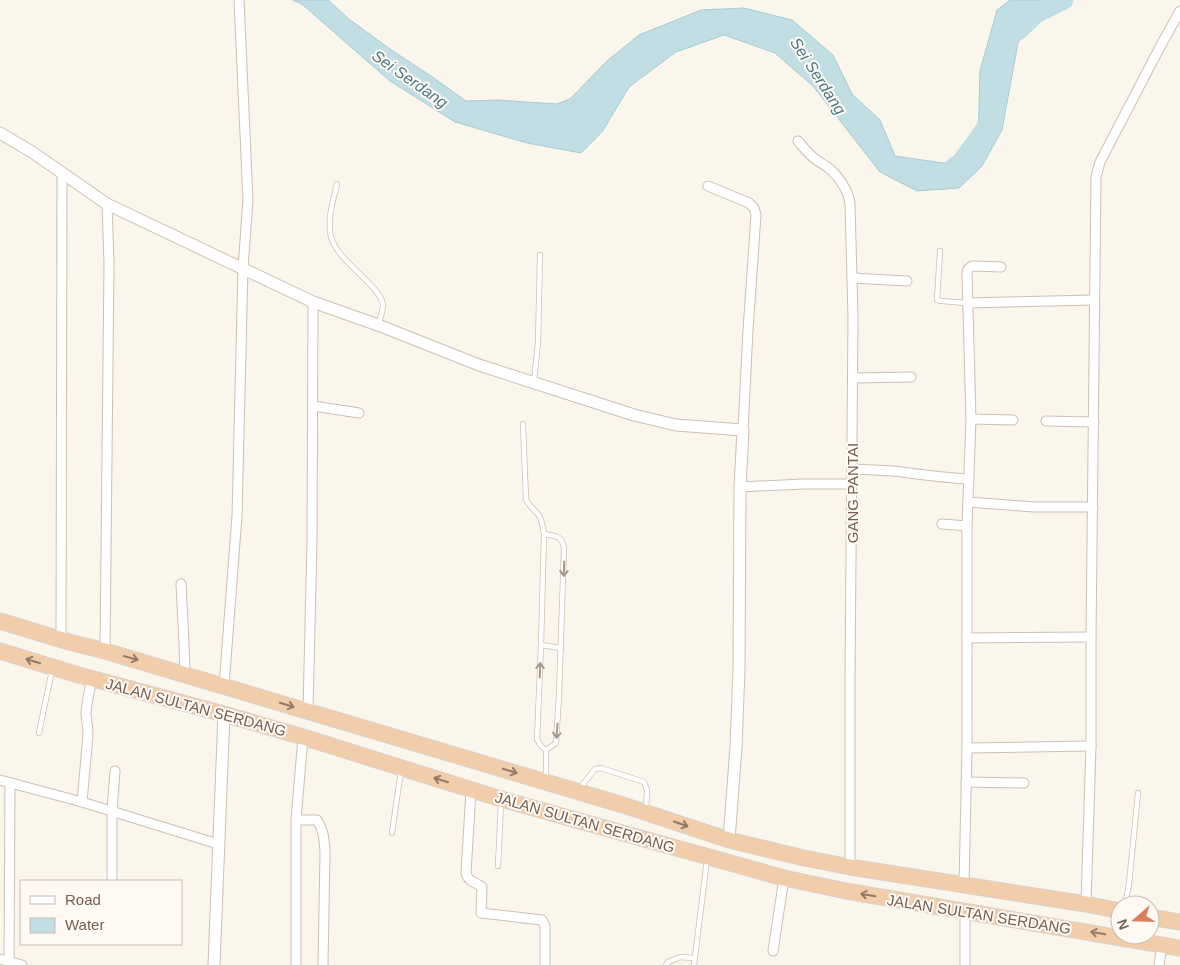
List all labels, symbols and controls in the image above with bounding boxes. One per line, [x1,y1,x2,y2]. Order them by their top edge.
water label: Sei Serdang [787,34,849,118]
water label: Sei Serdang [369,47,451,111]
street label: GANG PANTAI [844,443,861,543]
one-way arrow [559,560,568,576]
one-way arrow [122,654,138,664]
one-way arrow [26,655,42,665]
one-way arrow [535,662,545,678]
street label: JALAN SULTAN SERDANG [104,675,288,739]
one-way arrow [278,701,294,710]
one-way arrow [553,723,562,739]
one-way arrow [501,766,517,776]
one-way arrow [434,775,450,785]
street label: JALAN SULTAN SERDANG [493,788,677,856]
one-way arrow [673,820,689,829]
legend [20,880,182,945]
one-way arrow [861,890,877,900]
text: Road [65,891,101,908]
street label: JALAN SULTAN SERDANG [886,891,1072,937]
north arrow [1110,895,1160,945]
text: Water [65,916,104,933]
text: N [1114,917,1132,932]
one-way arrow [1090,928,1106,938]

